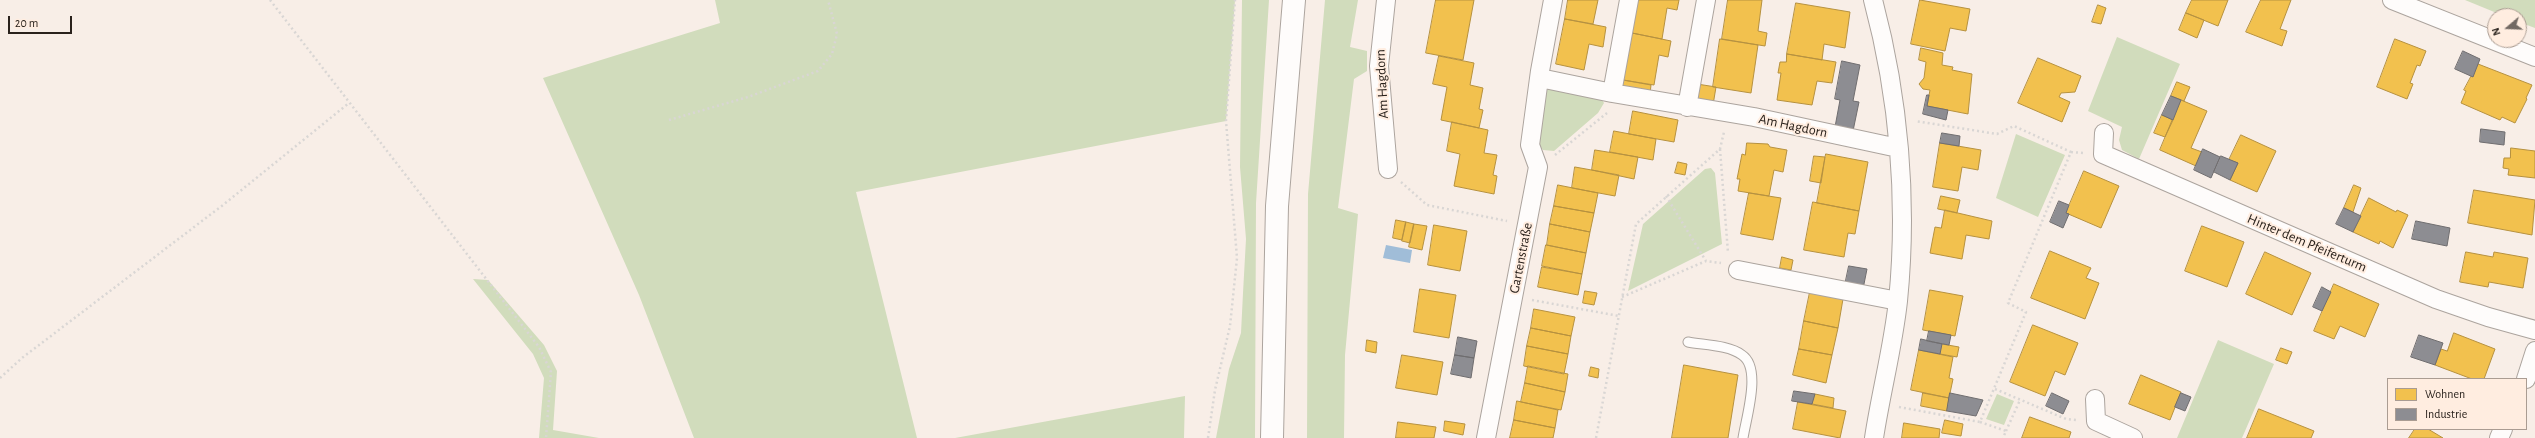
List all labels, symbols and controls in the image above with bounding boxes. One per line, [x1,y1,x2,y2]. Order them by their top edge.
scale bar [10,8,74,34]
north arrow [2487,8,2527,48]
text: 20 m [15,17,38,29]
text: N [2490,26,2503,37]
street label: Am Hagdorn [1372,49,1392,119]
street label: Am Hagdorn [1757,111,1829,141]
street label: Hinter dem Pfeiferturm [2245,210,2369,276]
street label: Gartenstraße [1506,221,1536,295]
legend [2387,378,2527,430]
text: Wohnen [2425,388,2465,400]
text: Industrie [2425,408,2467,420]

